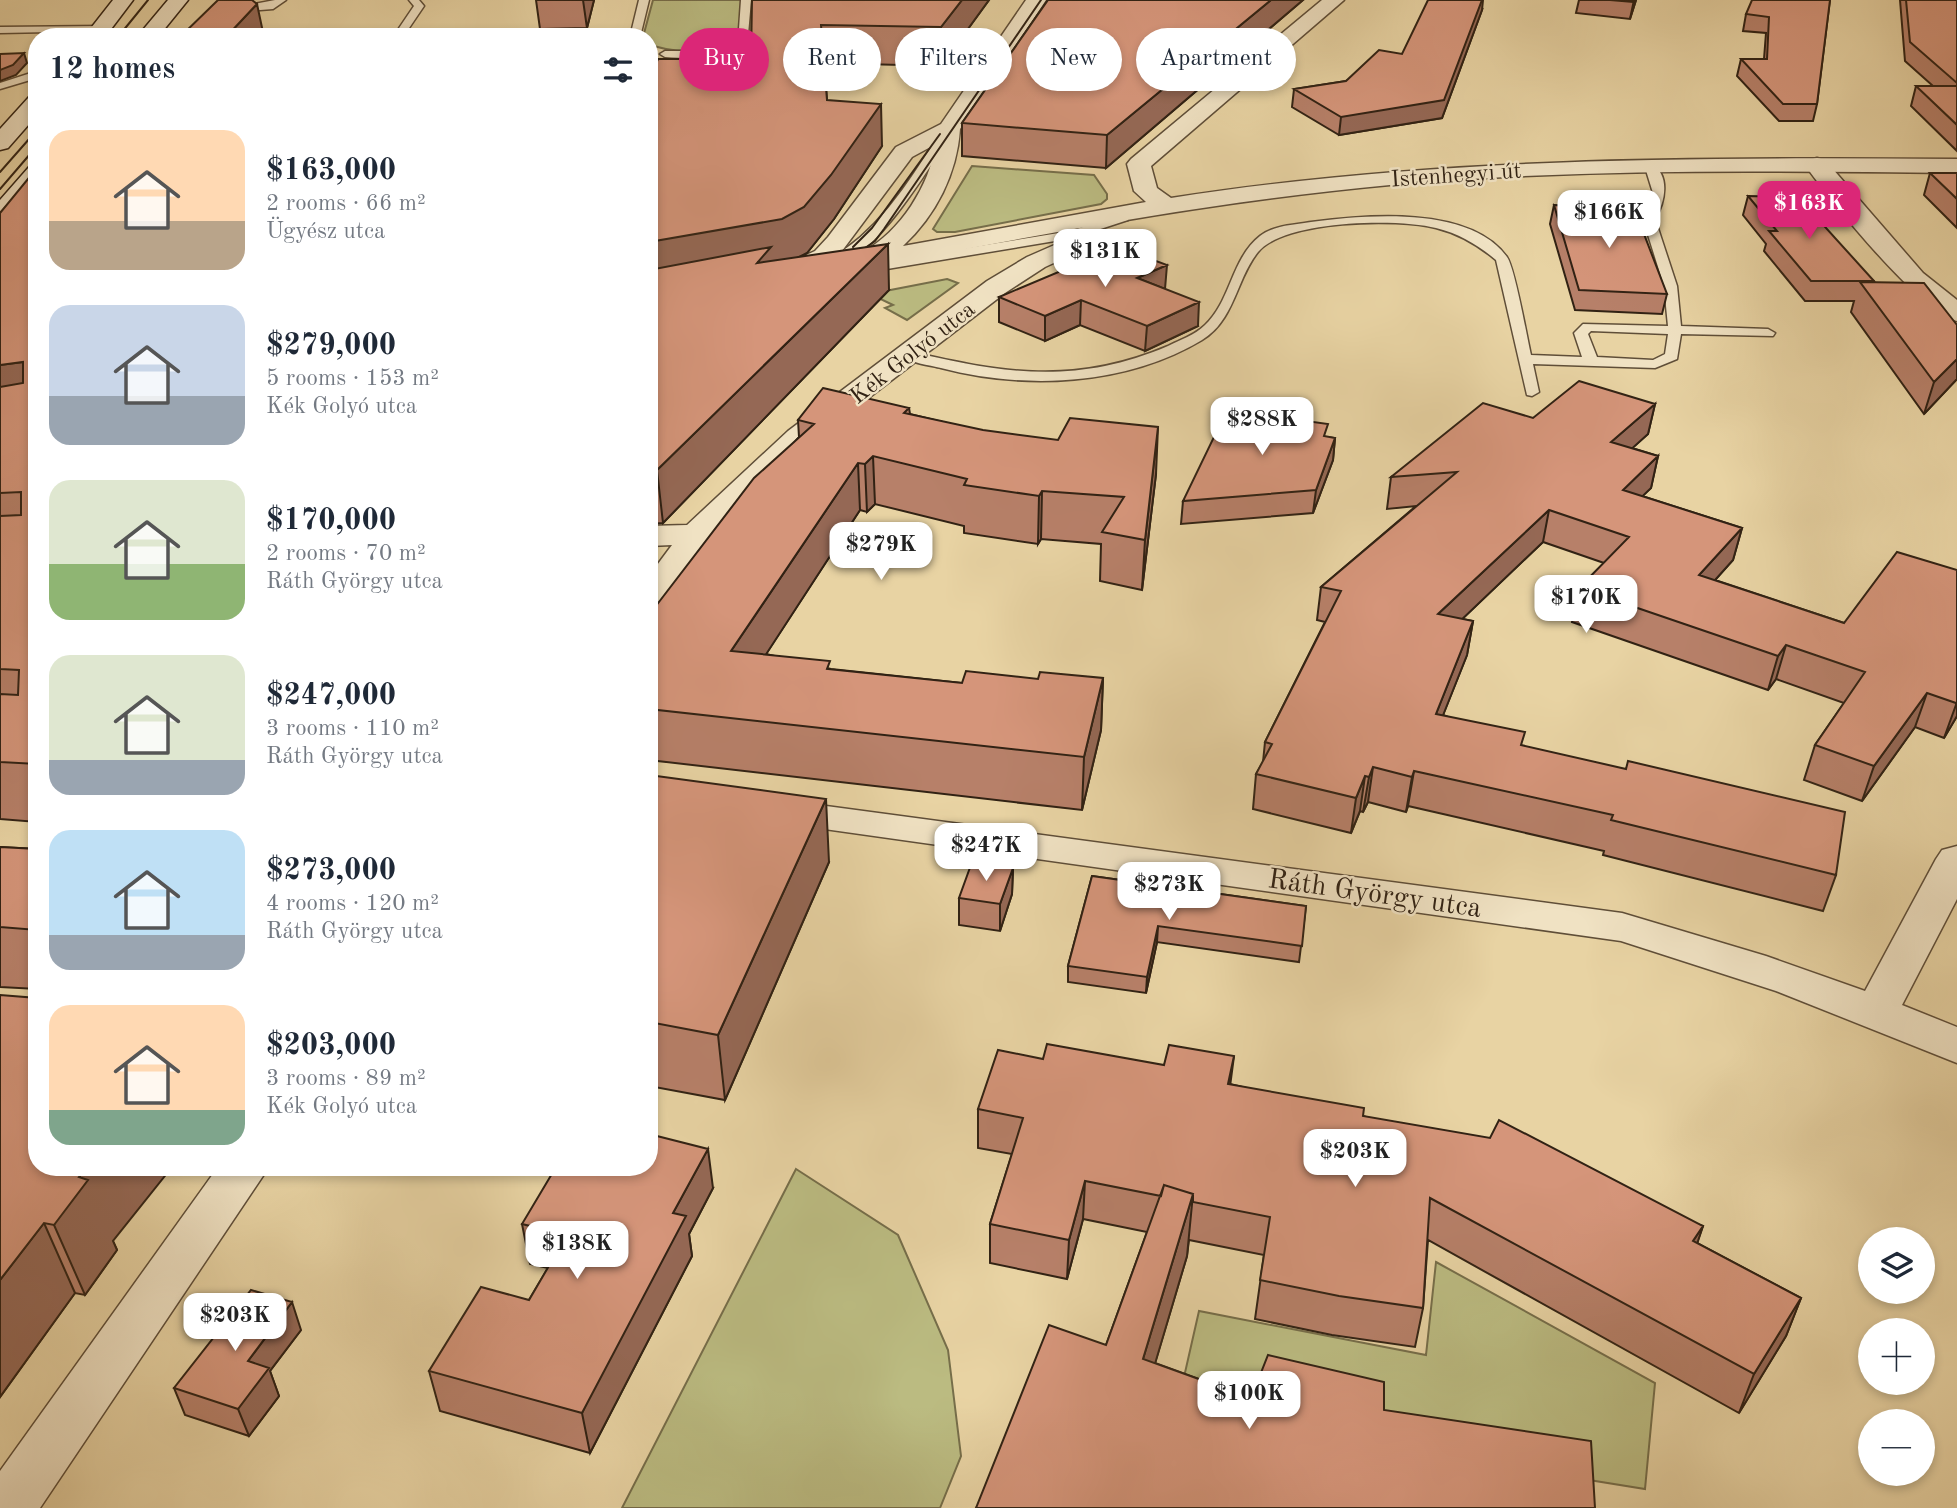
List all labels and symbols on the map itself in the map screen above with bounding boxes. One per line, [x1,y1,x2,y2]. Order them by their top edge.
street label: Istenhegyi út [1390,159,1522,192]
pin: $163K [1760,182,1858,241]
pin: $166K [1560,190,1658,250]
pin: $131K [1056,230,1154,289]
street label: Kék Golyó utca [846,298,980,409]
pin: $288K [1213,398,1311,457]
pin: $279K [832,522,930,582]
pin: $170K [1537,576,1635,635]
pin: $247K [937,824,1035,883]
pin: $273K [1120,862,1218,922]
street label: Ráth György utca [1266,866,1483,924]
pin: $203K [1306,1130,1404,1189]
pin: $138K [528,1222,626,1281]
pin: $203K [186,1294,284,1353]
pin: $100K [1200,1372,1298,1431]

